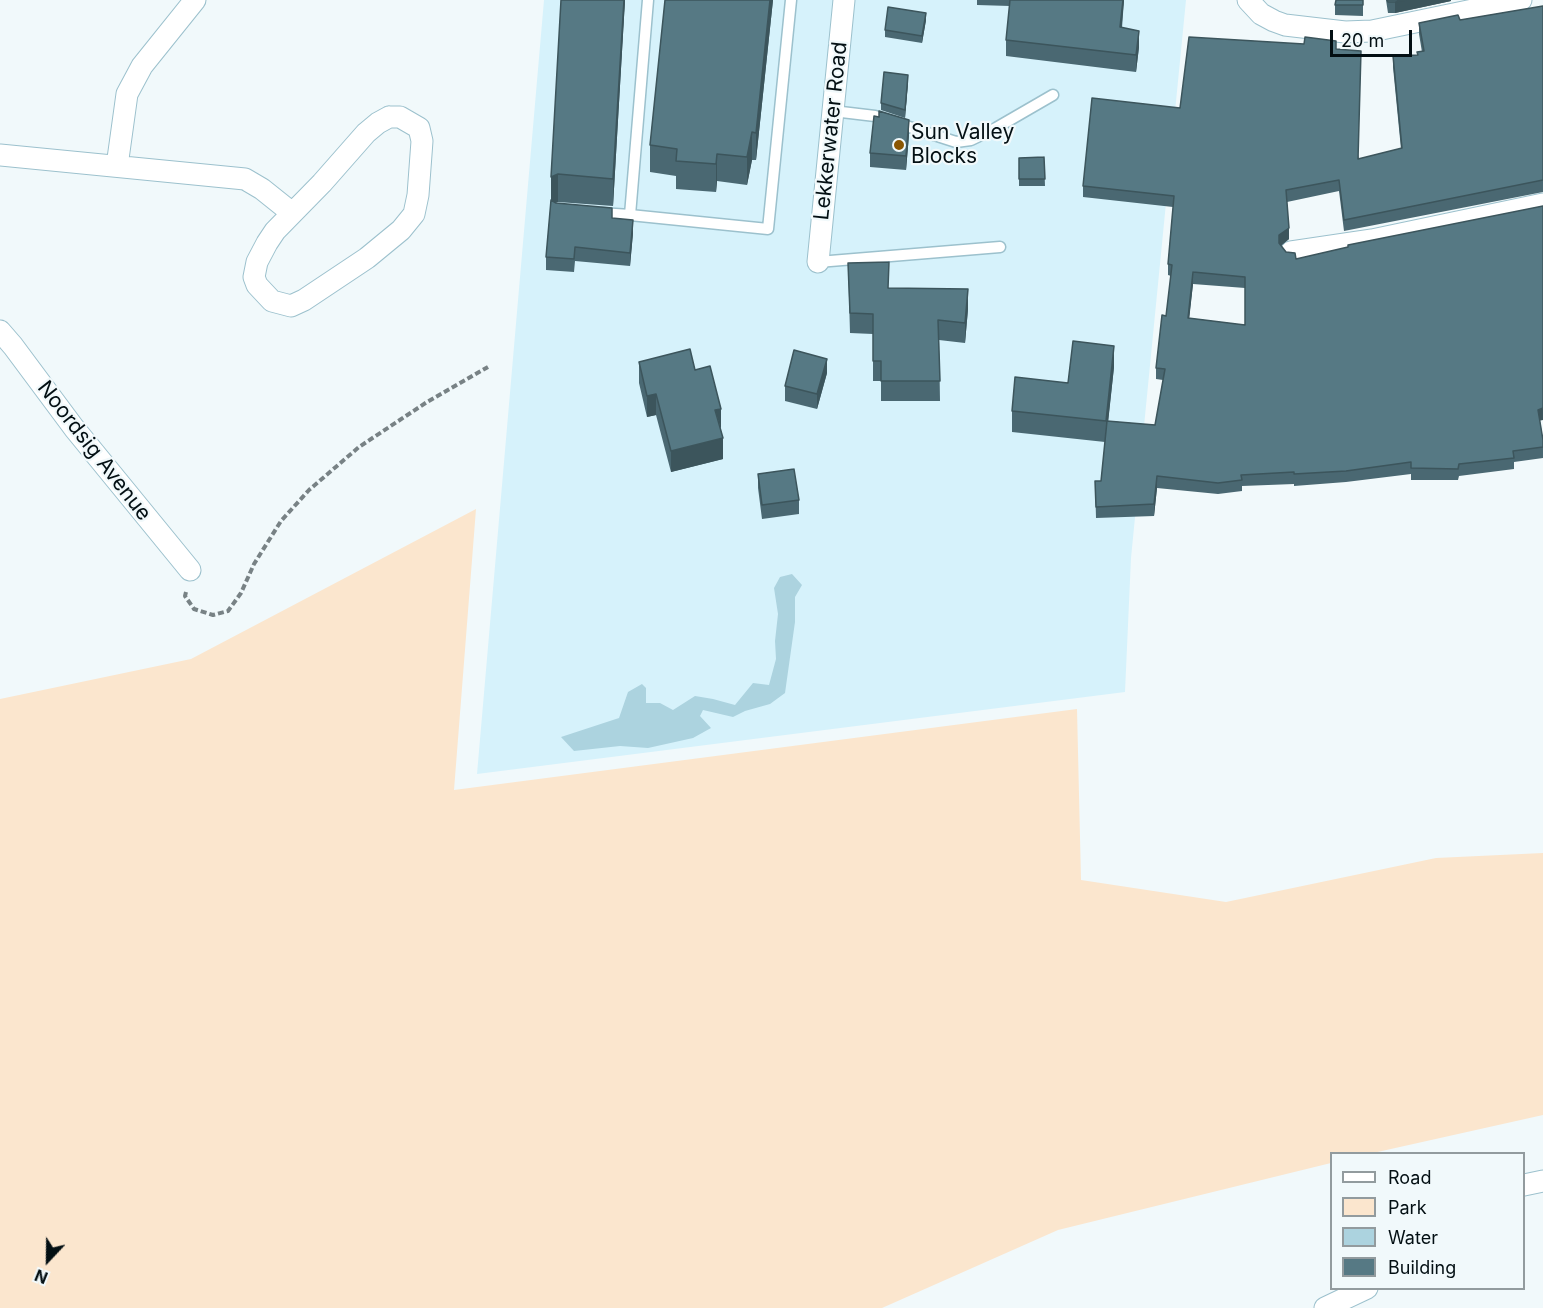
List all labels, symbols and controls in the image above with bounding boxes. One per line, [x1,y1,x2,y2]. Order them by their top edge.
scale bar [1333,18,1416,56]
text: 20 m [1341,30,1384,51]
street label: Lekkerwater Road [809,40,853,222]
place label: Sun Valley Blocks [911,120,1014,170]
marker: Sun Valley Blocks [892,138,906,152]
street label: Noordsig Avenue [32,376,156,526]
legend [1330,1152,1525,1290]
text: Road [1388,1167,1431,1188]
text: Park [1388,1197,1427,1218]
text: Water [1388,1227,1438,1248]
north arrow [18,1230,78,1290]
text: Building [1388,1257,1456,1278]
text: N [32,1265,51,1288]

